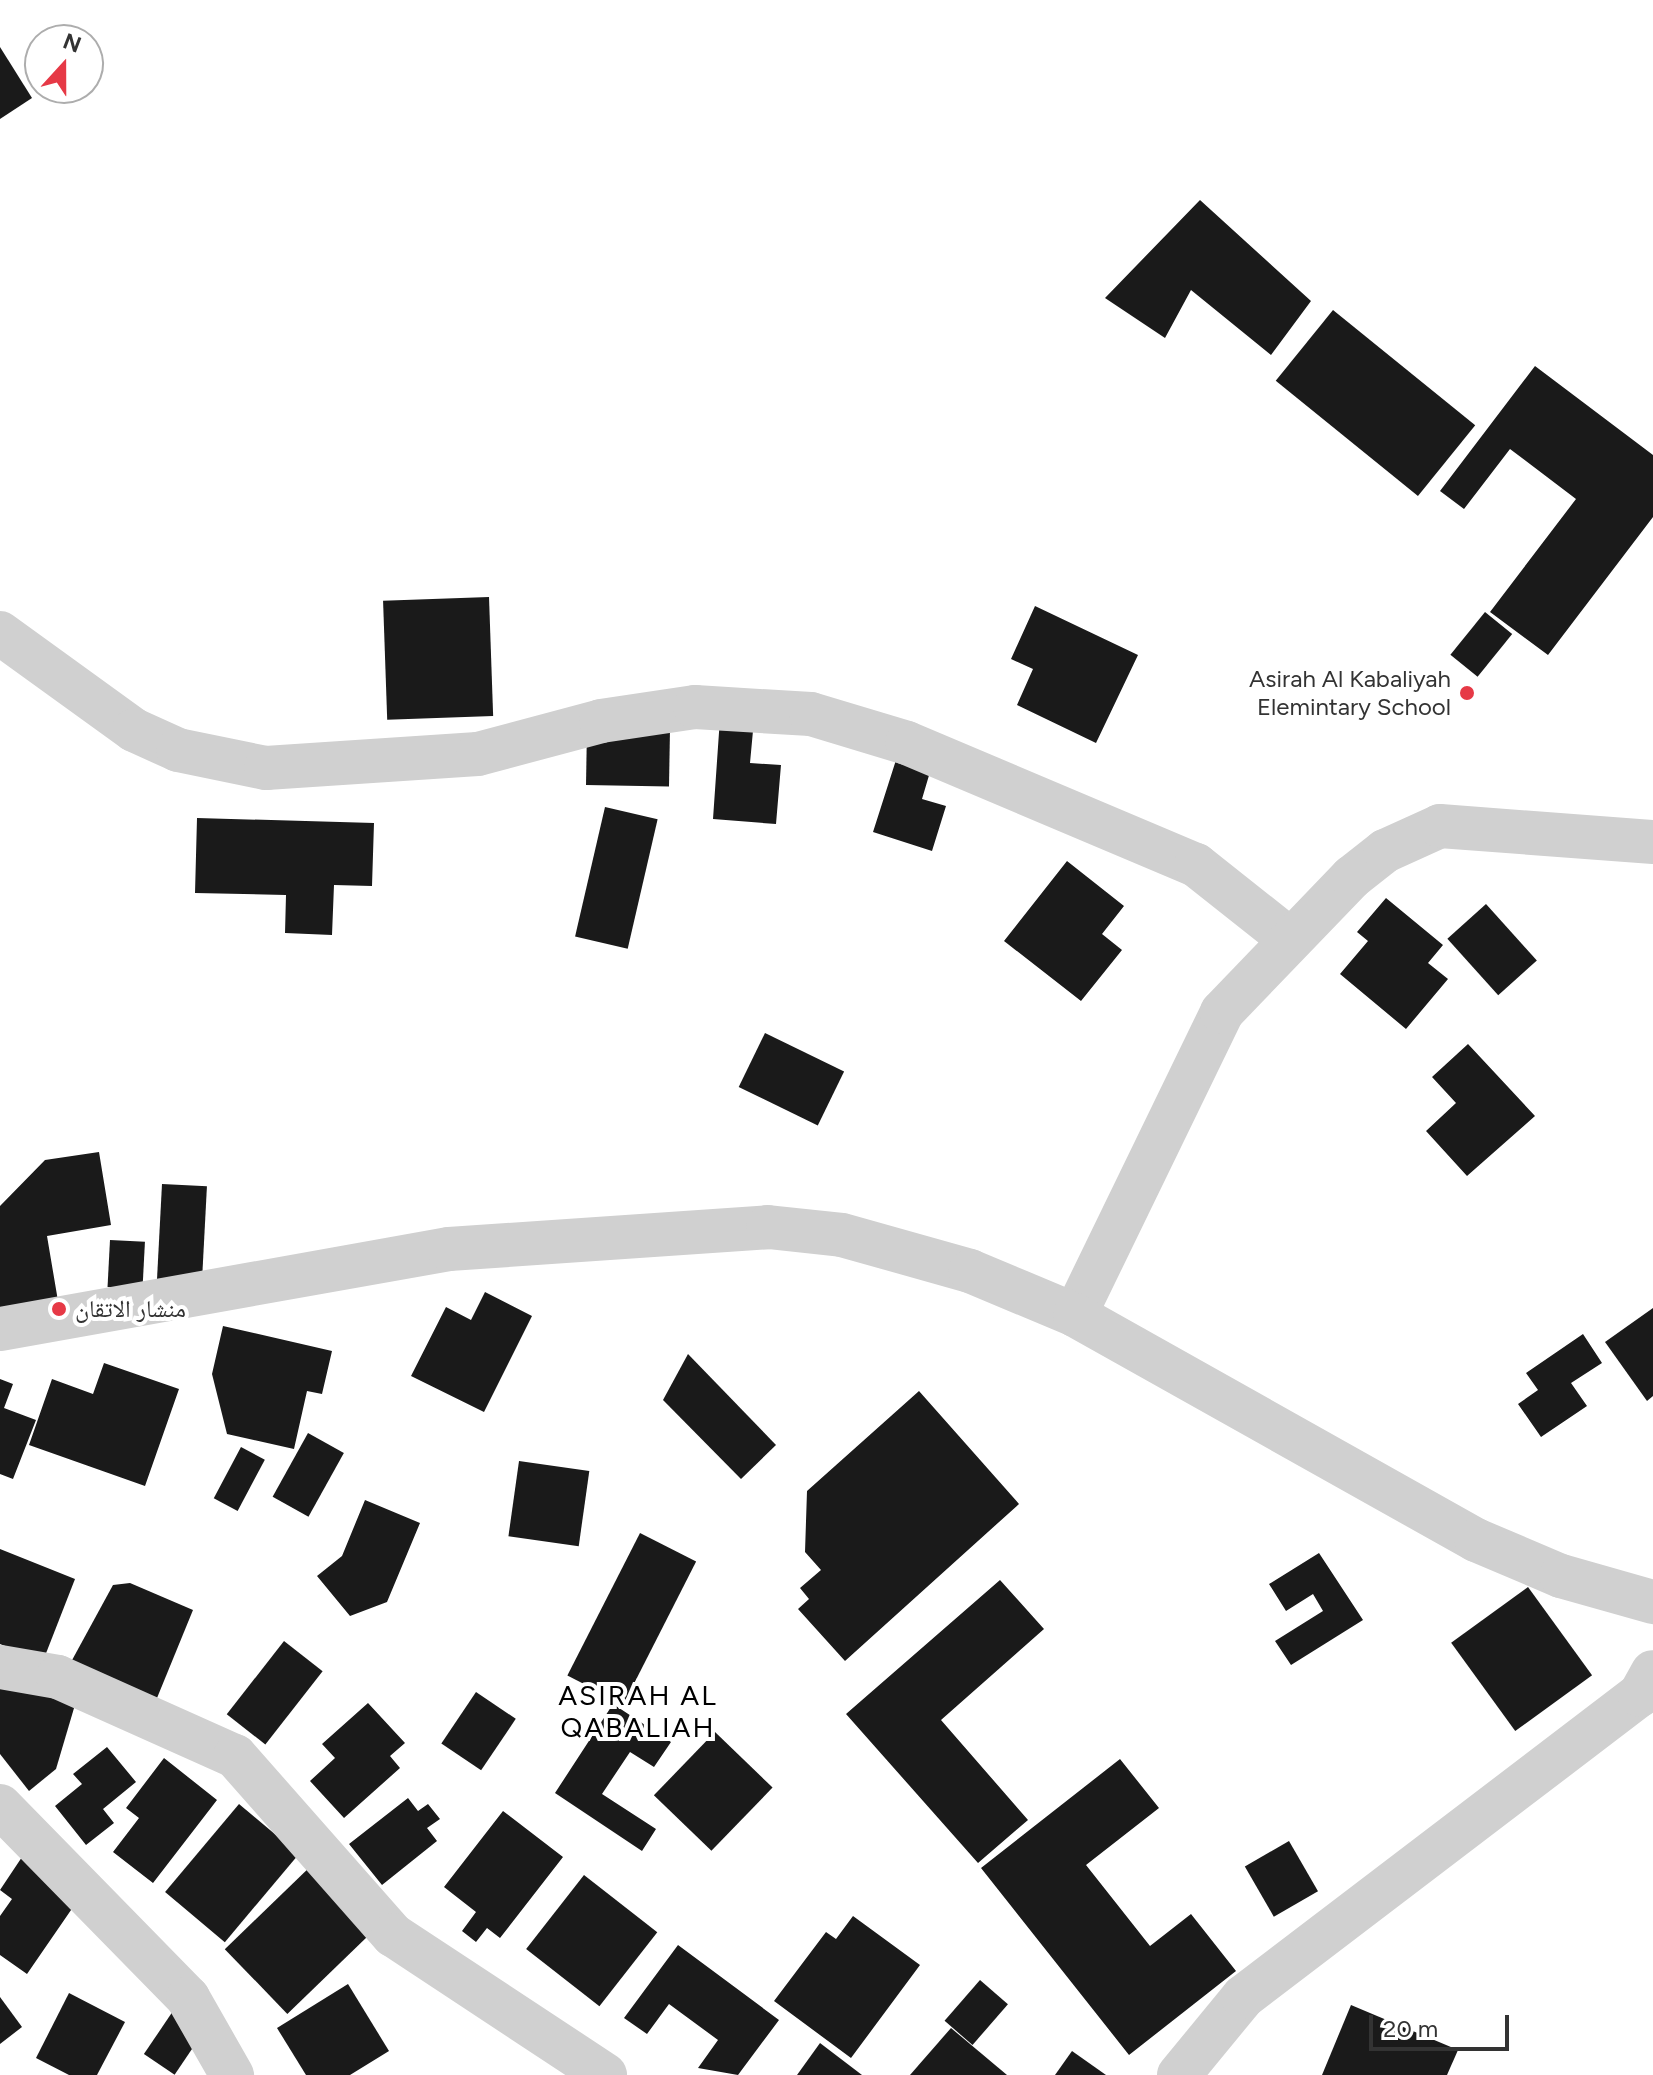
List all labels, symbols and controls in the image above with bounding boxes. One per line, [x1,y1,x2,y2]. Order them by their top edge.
north arrow [24,24,104,104]
text: N [59,27,85,59]
place label: Asirah Al Kabaliyah Elemintary School [1249,665,1451,721]
marker: Asirah Al Kabaliyah Elemintary School [1458,684,1476,702]
place label: منشار الاتقان [75,1295,186,1323]
marker: منشار الاتقان [50,1300,68,1318]
district label: ASIRAH AL QABALIAH [558,1678,718,1744]
scale bar [1373,1999,1513,2049]
text: 20 m [1383,2014,1438,2043]

